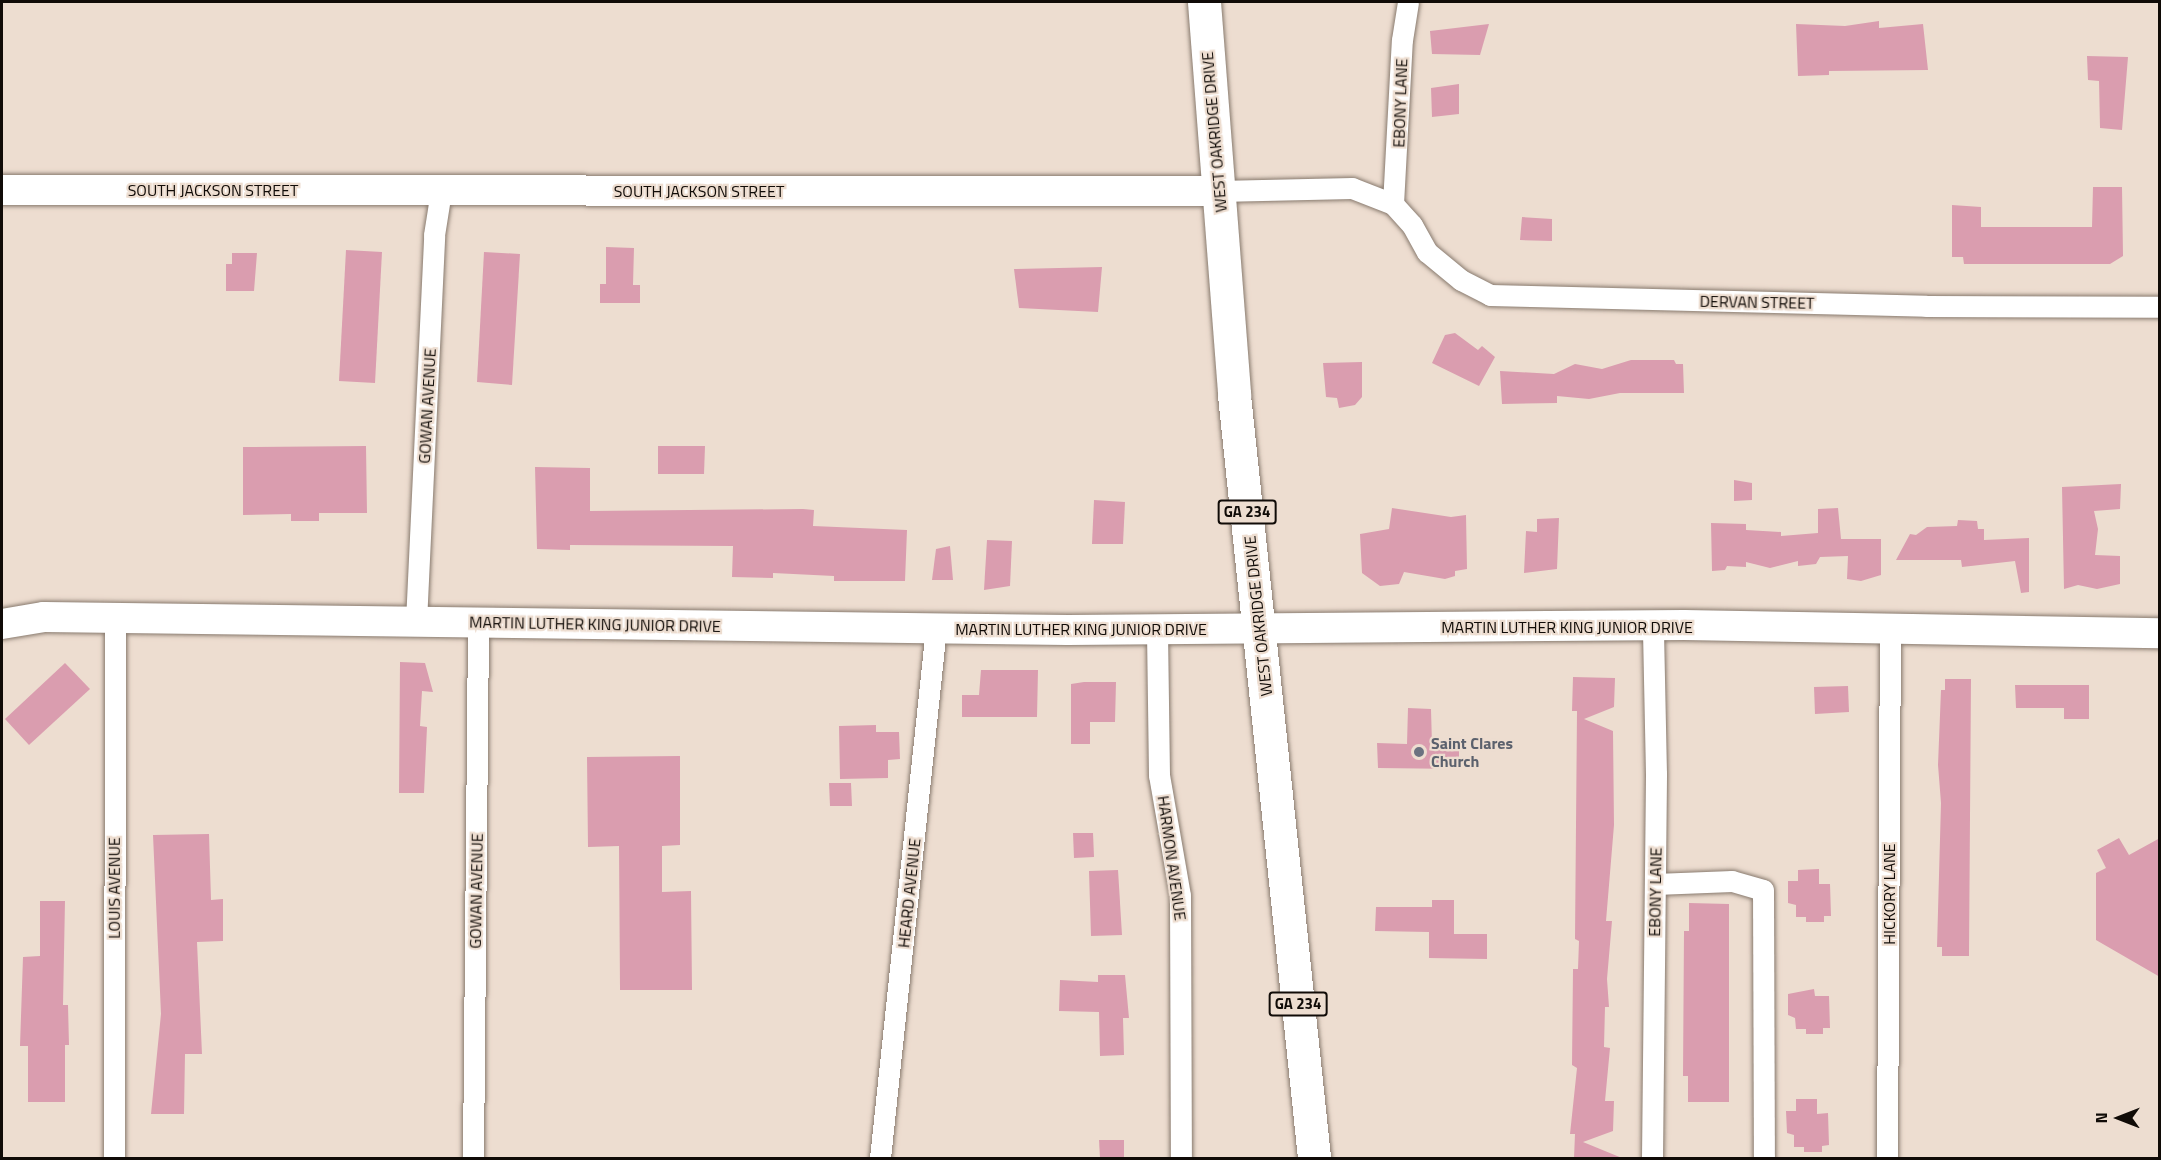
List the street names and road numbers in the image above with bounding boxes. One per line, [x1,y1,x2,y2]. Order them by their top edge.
street label: WEST OAKRIDGE DRIVE [1197,51,1231,213]
street label: EBONY LANE [1389,58,1411,148]
street label: SOUTH JACKSON STREET [128,180,298,200]
street label: SOUTH JACKSON STREET [614,181,784,201]
street label: DERVAN STREET [1700,291,1814,313]
street label: GOWAN AVENUE [414,348,440,464]
road number: GA 234 [1217,500,1277,524]
street label: WEST OAKRIDGE DRIVE [1240,535,1276,697]
street label: MARTIN LUTHER KING JUNIOR DRIVE [469,612,721,636]
street label: MARTIN LUTHER KING JUNIOR DRIVE [1441,617,1693,637]
street label: MARTIN LUTHER KING JUNIOR DRIVE [955,619,1207,639]
street label: HARMON AVENUE [1154,794,1190,922]
street label: GOWAN AVENUE [465,833,487,949]
street label: LOUIS AVENUE [104,837,124,939]
street label: HEARD AVENUE [894,837,924,949]
street label: HICKORY LANE [1879,843,1899,945]
street label: EBONY LANE [1645,847,1665,937]
road number: GA 234 [1268,992,1328,1016]

